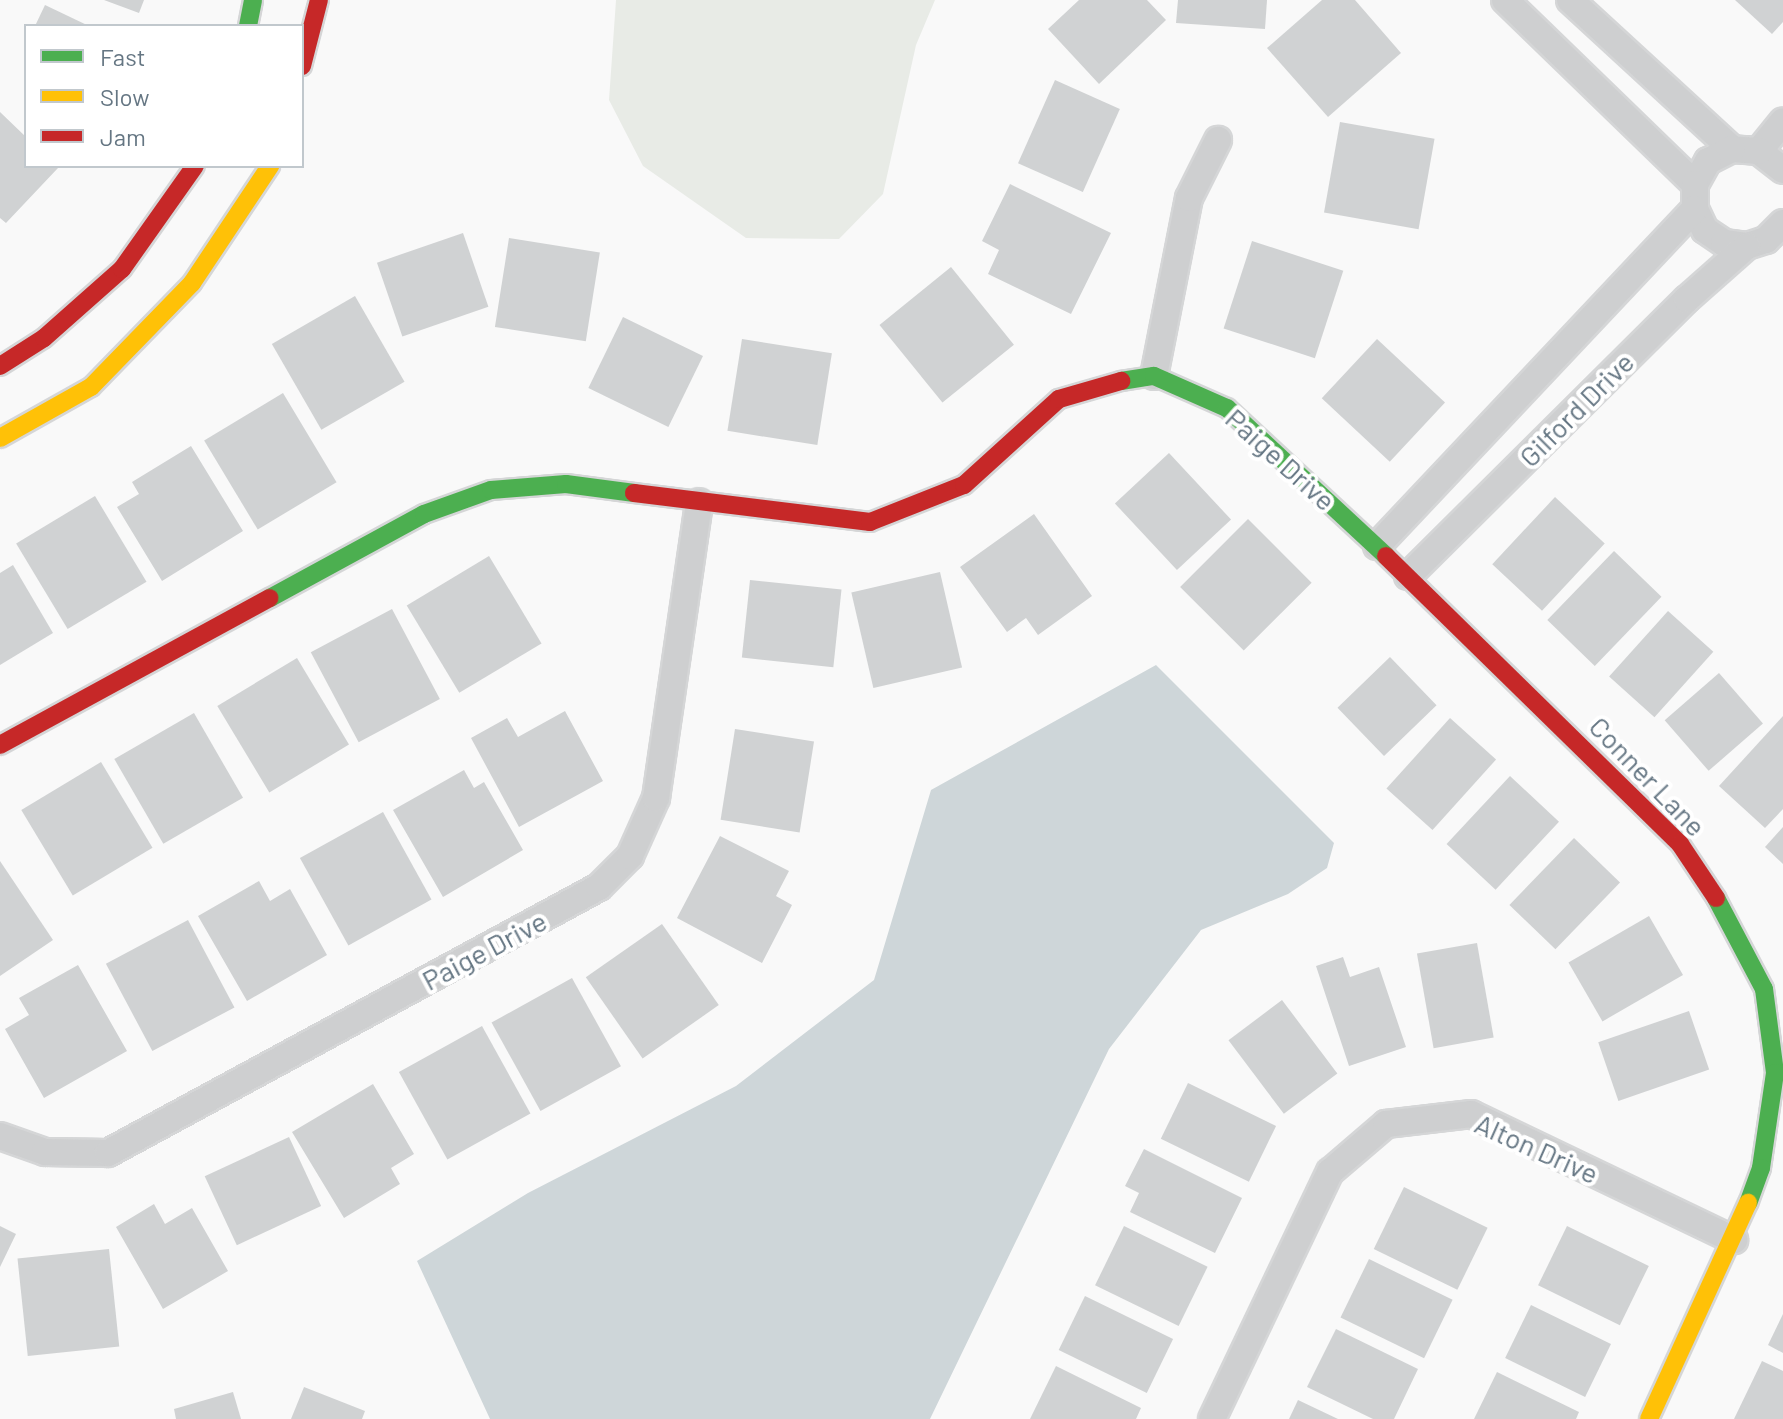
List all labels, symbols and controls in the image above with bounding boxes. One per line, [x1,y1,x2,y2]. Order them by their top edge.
legend [24,24,304,168]
text: Fast [100,42,145,71]
text: Slow [100,82,149,111]
text: Jam [100,122,146,151]
street label: Gilford Drive [1512,345,1640,473]
street label: Paige Drive [1219,401,1343,517]
street label: Conner Lane [1583,709,1713,843]
street label: Paige Drive [416,903,552,997]
street label: Alton Drive [1470,1106,1604,1190]

